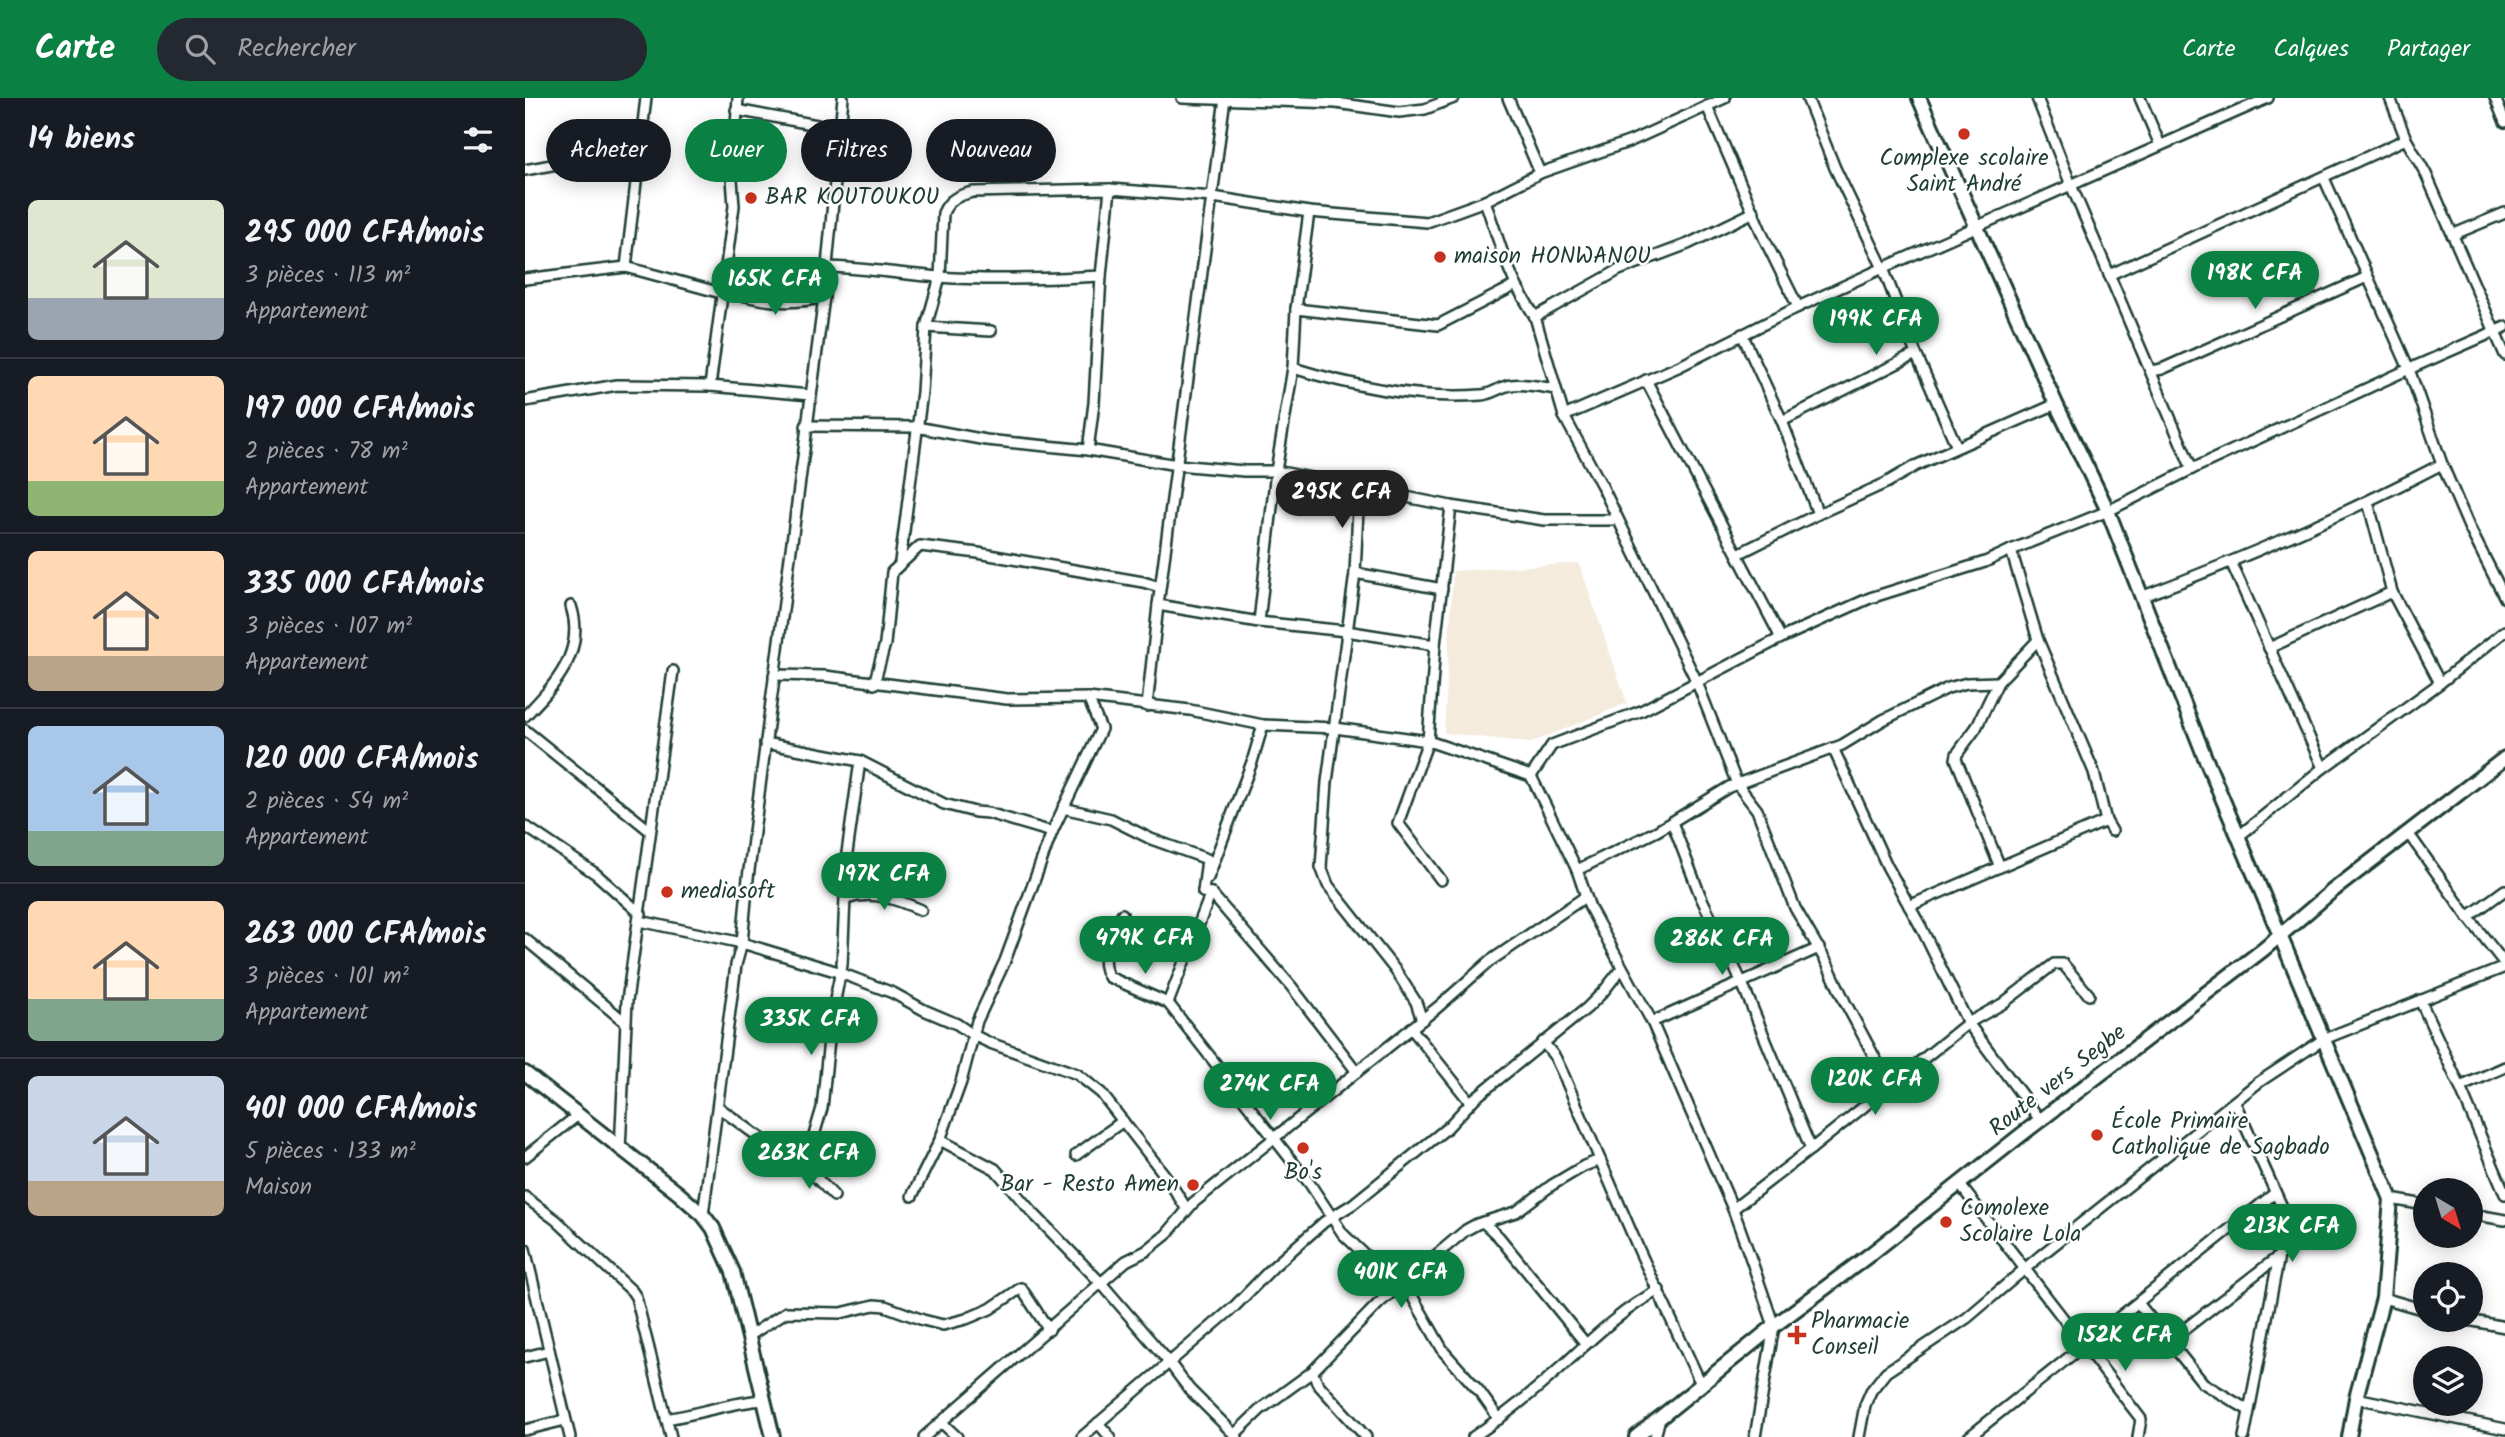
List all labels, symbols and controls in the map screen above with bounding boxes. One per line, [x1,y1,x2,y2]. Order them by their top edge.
search box [157,18,647,81]
text: Carte [35,23,115,76]
text: Rechercher [237,28,356,70]
icon: search [181,30,219,68]
text: Carte [2182,30,2236,69]
text: Calques [2274,30,2349,69]
text: Partager [2387,30,2470,69]
text: 14 biens [28,116,135,164]
chip: Acheter [546,119,671,182]
chip: Louer [685,119,787,182]
chip: Filtres [801,119,912,182]
chip: Nouveau [926,119,1056,182]
icon: filters [459,121,497,159]
marker: Complexe scolaire Saint André [1956,126,1972,142]
place label: Complexe scolaire Saint André [1879,141,2049,203]
place label: BAR KOUTOUKOU [765,180,940,216]
marker: BAR KOUTOUKOU [743,190,759,206]
text: 295 000 CFA/mois [245,210,484,258]
icon: home [84,228,168,312]
place label: maison HONWANOU [1454,239,1651,275]
marker: maison HONWANOU [1432,249,1448,265]
pin: 198K CFA [2183,252,2327,311]
text: 198K CFA [2207,256,2303,292]
text: 3 pièces · 113 m² [245,258,410,294]
pin: 165K CFA [703,258,847,317]
text: 165K CFA [728,262,822,298]
text: Appartement [245,294,368,330]
pin: 199K CFA [1804,298,1948,357]
text: 199K CFA [1829,302,1923,338]
text: 197 000 CFA/mois [245,386,475,434]
icon: home [84,404,168,488]
text: 2 pièces · 78 m² [245,434,407,470]
text: Appartement [245,470,368,506]
pin: 295K CFA [1270,470,1414,530]
text: 295K CFA [1292,475,1392,511]
text: 335 000 CFA/mois [245,561,484,609]
icon: home [84,579,168,663]
text: 3 pièces · 107 m² [245,609,412,645]
text: Appartement [245,645,368,681]
text: 120 000 CFA/mois [245,736,478,784]
icon: home [84,754,168,838]
text: 2 pièces · 54 m² [245,784,408,820]
text: Appartement [245,820,368,856]
pin: 197K CFA [812,852,956,912]
text: 197K CFA [837,857,931,893]
place label: mediasoft [681,874,776,910]
marker: mediasoft [659,884,675,900]
text: 263 000 CFA/mois [245,911,487,959]
pin: 479K CFA [1073,916,1217,976]
pin: 286K CFA [1650,918,1794,977]
text: 479K CFA [1096,921,1194,957]
text: 286K CFA [1670,922,1774,958]
icon: home [84,929,168,1013]
text: 3 pièces · 101 m² [245,959,409,995]
text: Appartement [245,995,368,1031]
pin: 335K CFA [739,998,883,1057]
text: 335K CFA [761,1002,861,1038]
street label: Route vers Segbe [1982,1016,2134,1146]
pin: 120K CFA [1803,1058,1947,1117]
pin: 274K CFA [1198,1062,1342,1122]
text: 120K CFA [1827,1062,1923,1098]
text: 274K CFA [1220,1067,1320,1103]
text: 401 000 CFA/mois [245,1086,477,1134]
icon: home [84,1104,168,1188]
place label: École Primaire Catholique de Sagbado [2111,1104,2330,1166]
marker: École Primaire Catholique de Sagbado [2089,1127,2105,1143]
pin: 263K CFA [737,1132,881,1191]
text: 5 pièces · 133 m² [245,1134,416,1170]
text: 263K CFA [758,1136,860,1172]
marker: Bo's [1295,1140,1311,1156]
place label: Bo's [1284,1155,1322,1191]
place label: Bar - Resto Amen [1000,1167,1179,1203]
text: Maison [245,1170,312,1206]
marker: Bar - Resto Amen [1185,1177,1201,1193]
north arrow [2413,1178,2483,1248]
map controls [2413,1178,2483,1416]
place label: Comolexe Scolaire Lola [1960,1191,2081,1253]
pin: 213K CFA [2220,1204,2364,1264]
text: 213K CFA [2244,1209,2340,1245]
marker: Comolexe Scolaire Lola [1938,1214,1954,1230]
pin: 401K CFA [1329,1250,1473,1310]
text: 401K CFA [1353,1255,1449,1291]
button: locate [2413,1262,2483,1332]
place label: Pharmacie Conseil [1811,1304,1909,1366]
pin: 152K CFA [2053,1314,2197,1373]
text: 152K CFA [2077,1318,2173,1354]
marker: Pharmacie Conseil [1789,1327,1805,1343]
button: layers [2413,1346,2483,1416]

